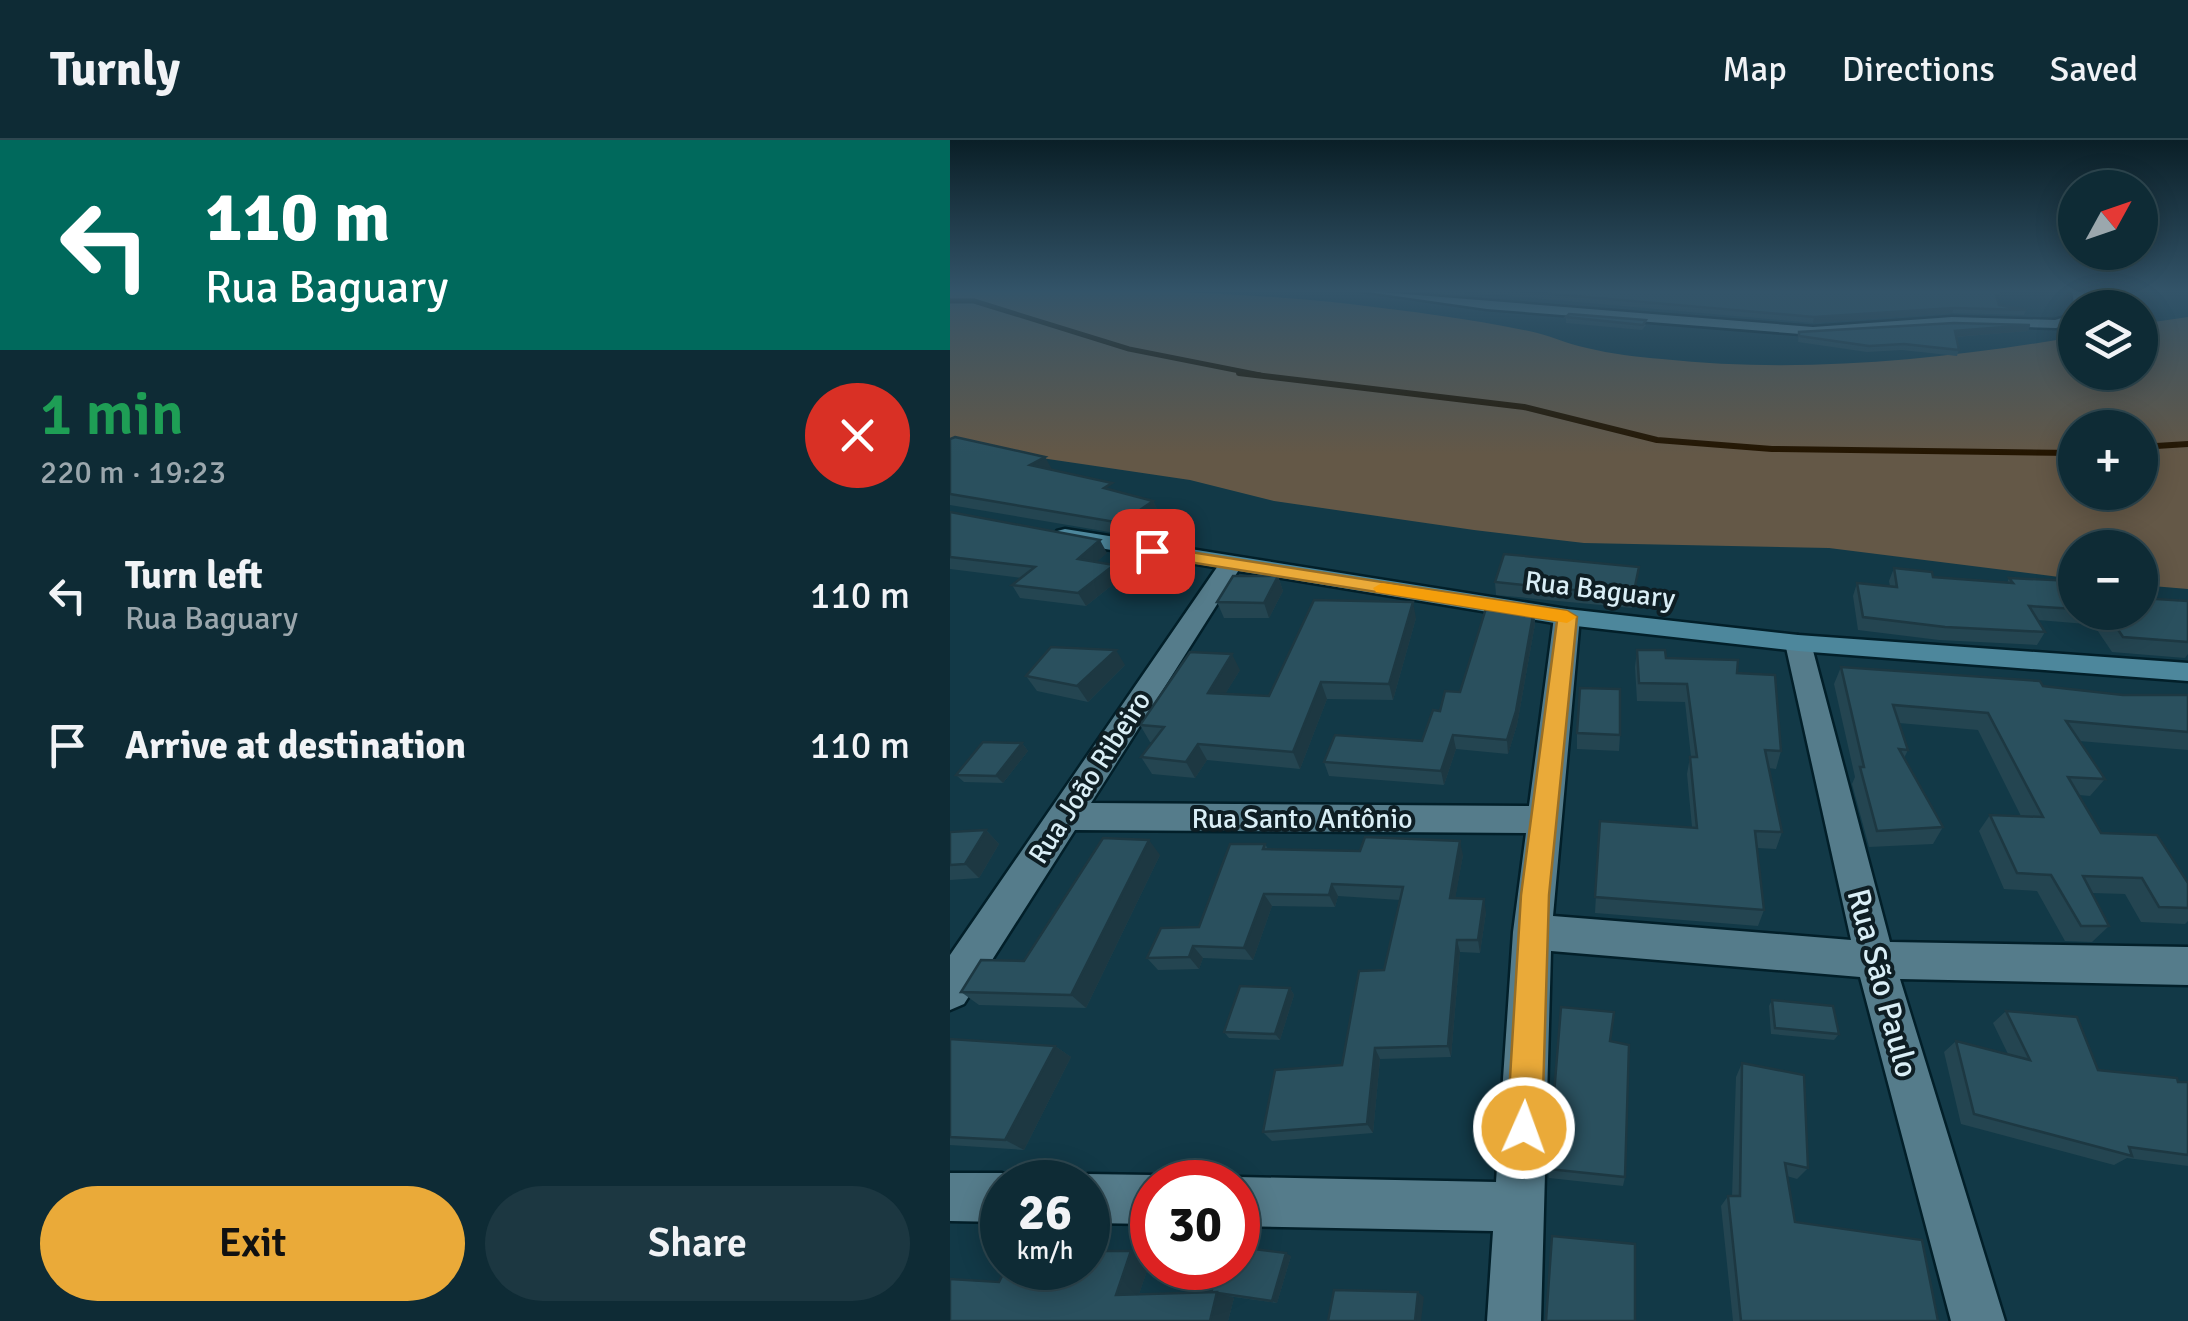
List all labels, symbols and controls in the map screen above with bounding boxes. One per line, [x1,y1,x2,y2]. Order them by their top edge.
text: Turnly [50,40,180,99]
text: Map [1722,48,1787,91]
text: Directions [1842,48,1995,91]
text: Saved [2050,48,2138,91]
north arrow [2058,170,2158,270]
map controls [2058,170,2158,630]
text: 110 m [205,174,390,260]
icon: left [40,180,170,310]
text: Rua Baguary [205,260,448,315]
button: layers [2058,290,2158,390]
text: 1 min [40,378,184,452]
button: close [805,383,910,488]
button: + [2058,410,2158,510]
text: 220 m · 19:23 [40,453,226,492]
pin [1110,509,1195,594]
icon: arrive [1125,524,1180,579]
button: − [2058,530,2158,630]
text: Turn left [125,552,263,599]
street label: Rua Baguary [1523,564,1677,616]
icon: left [40,568,95,623]
text: 110 m [810,572,910,619]
text: Rua Baguary [125,599,298,638]
street label: Rua João Ribeiro [1021,685,1158,870]
icon: arrive [40,718,95,773]
text: Arrive at destination [125,722,466,769]
text: 110 m [810,722,910,769]
street label: Rua Santo Antônio [1191,802,1413,836]
street label: Rua São Paulo [1839,885,1926,1082]
position arrow [1472,1076,1576,1180]
speed limit sign: 30 [1130,1160,1260,1290]
text: 26 [1018,1182,1072,1244]
button: Exit [40,1186,465,1301]
button: Share [485,1186,910,1301]
text: km/h [1017,1235,1073,1266]

